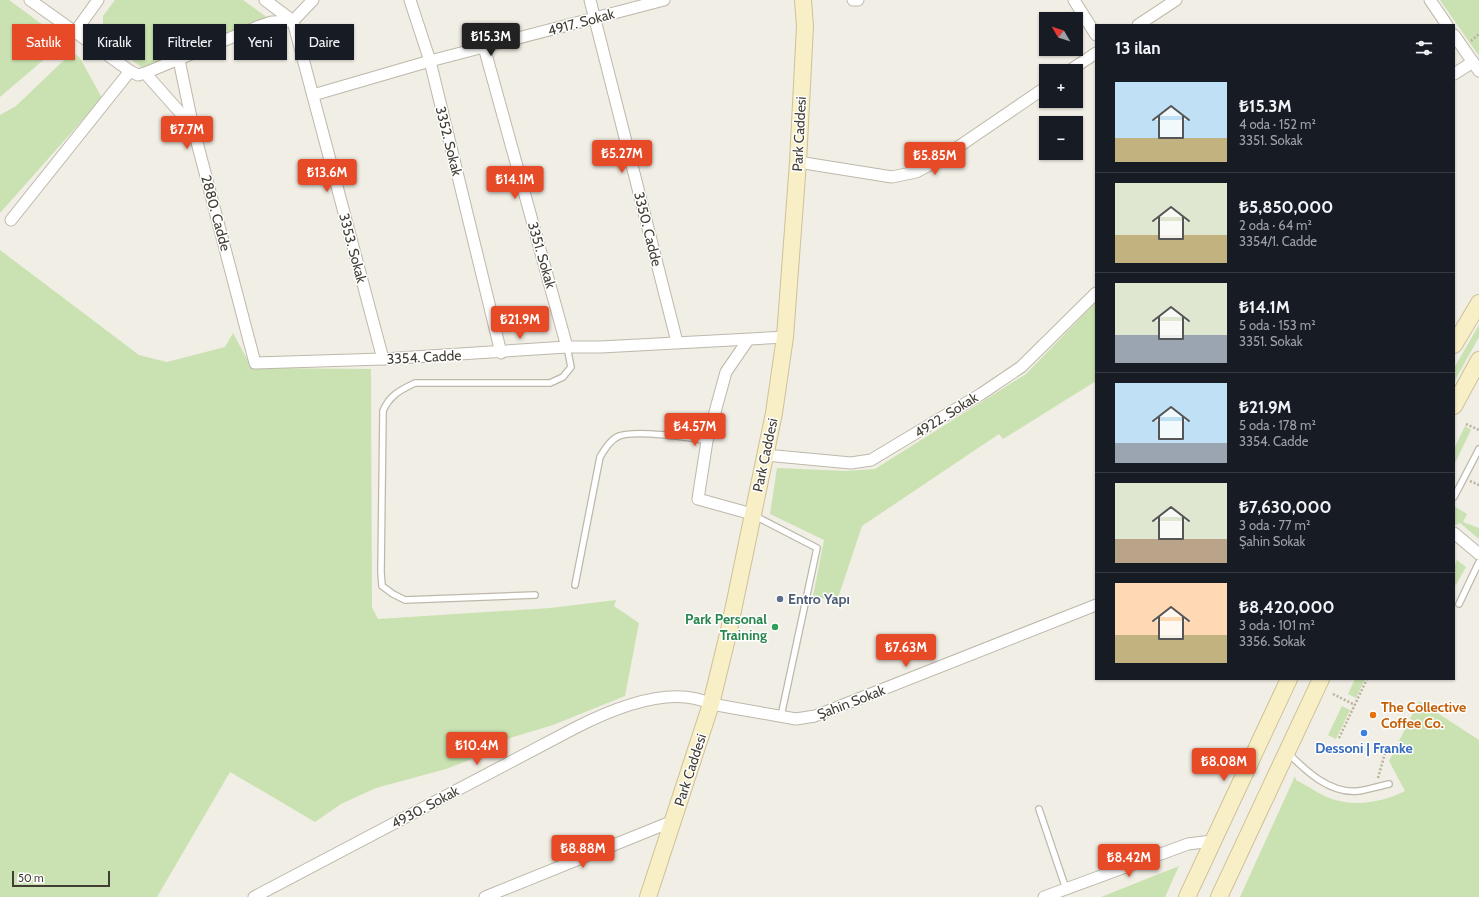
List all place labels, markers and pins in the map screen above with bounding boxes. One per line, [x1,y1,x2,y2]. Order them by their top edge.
pin: ₺15.3M [458,23,524,57]
pin: ₺7.7M [159,116,215,150]
pin: ₺5.27M [589,140,655,174]
pin: ₺5.85M [902,142,968,176]
pin: ₺13.6M [294,159,360,193]
pin: ₺14.1M [482,166,548,200]
pin: ₺21.9M [487,306,553,340]
pin: ₺4.57M [662,413,728,447]
place label: Entro Yapı [788,590,850,608]
marker: Entro Yapı [775,594,785,604]
place label: Park Personal Training [685,610,767,644]
marker: Park Personal Training [770,622,780,632]
pin: ₺7.63M [873,634,939,668]
place label: The Collective Coffee Co. [1381,698,1466,732]
marker: The Collective Coffee Co. [1368,710,1378,720]
marker: Dessoni | Franke [1359,728,1369,738]
pin: ₺10.4M [444,732,510,766]
place label: Dessoni | Franke [1315,739,1413,757]
pin: ₺8.08M [1191,748,1257,782]
pin: ₺8.88M [550,835,616,869]
pin: ₺8.42M [1096,844,1162,878]

